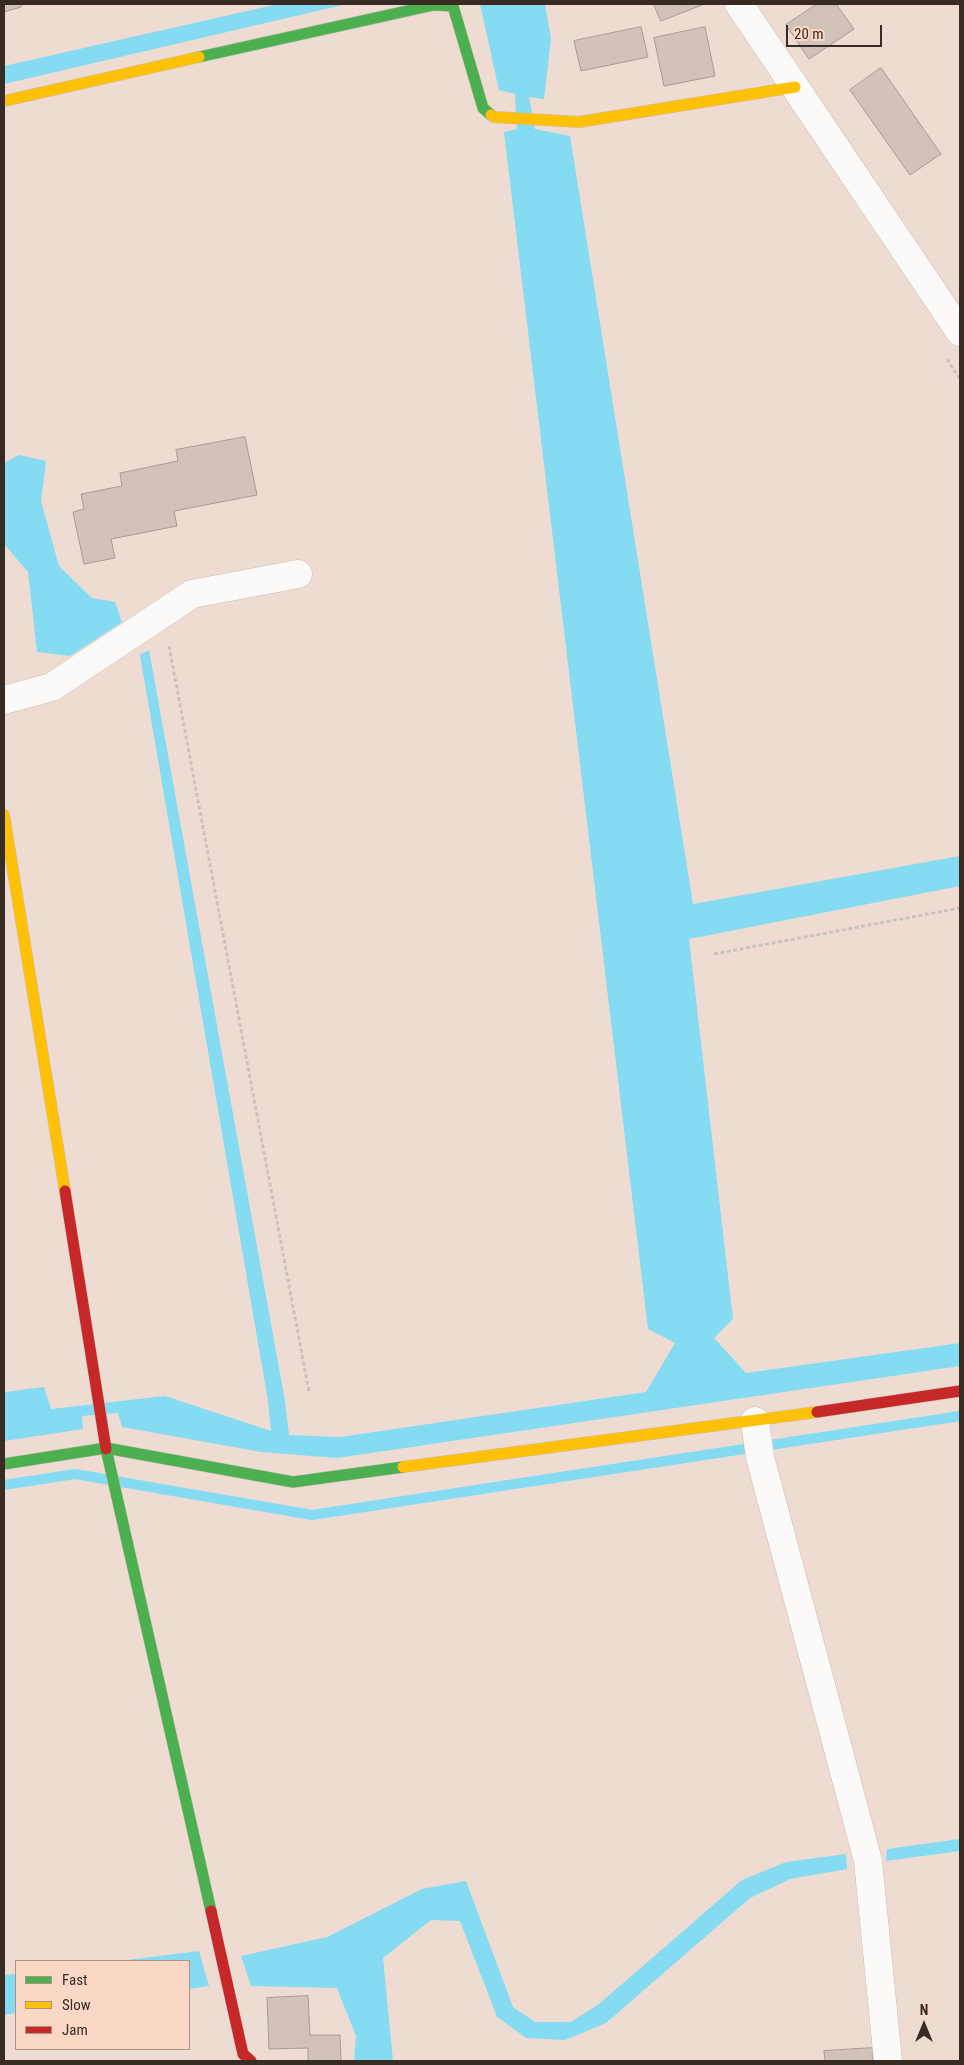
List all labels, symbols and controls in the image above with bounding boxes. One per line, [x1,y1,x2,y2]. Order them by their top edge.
scale bar [789,15,885,47]
text: 20 m [794,25,824,43]
legend [15,1960,190,2050]
text: Fast [62,1971,87,1989]
text: Slow [62,1996,91,2014]
north arrow [899,2000,949,2050]
text: N [920,2002,928,2018]
text: Jam [62,2021,88,2039]

